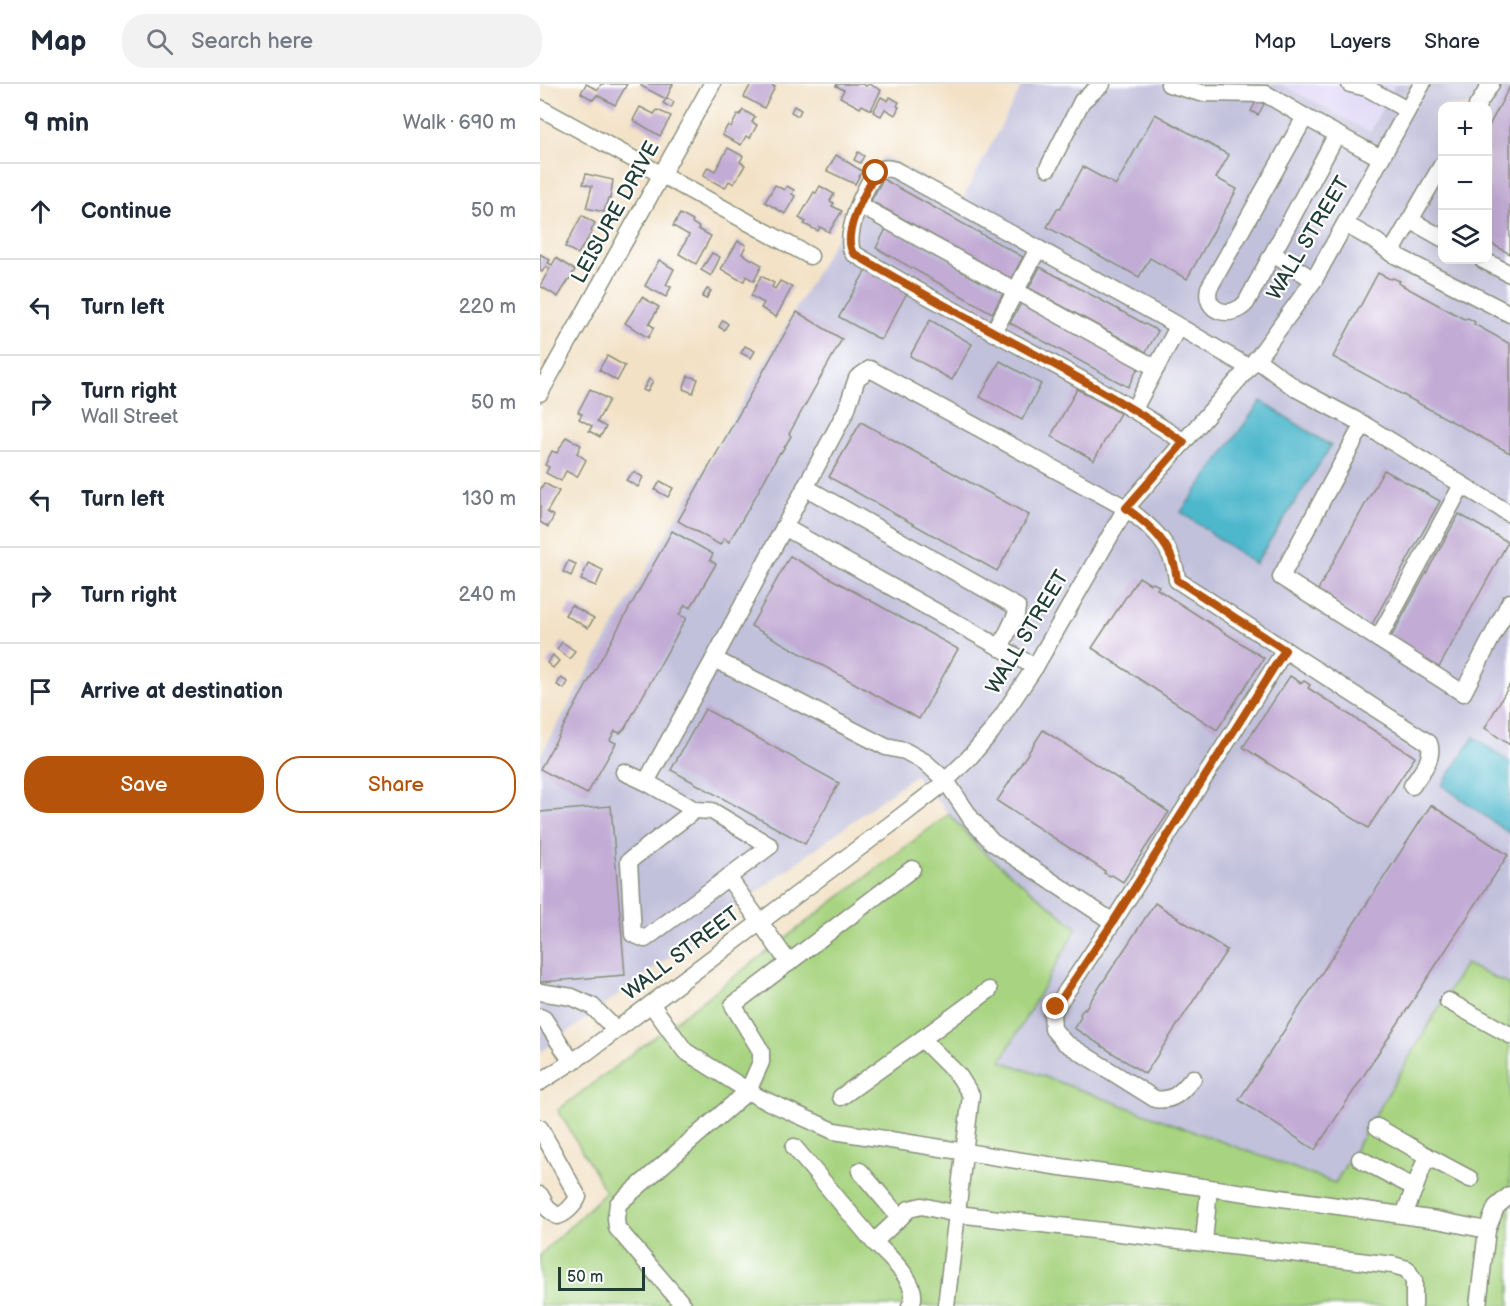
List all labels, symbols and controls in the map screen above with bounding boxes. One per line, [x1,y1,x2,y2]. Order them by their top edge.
search box [122,14,542,68]
text: Map [30,25,86,58]
icon: search [143,25,176,58]
text: Search here [191,28,313,55]
text: Map [1254,29,1296,54]
text: Layers [1329,29,1391,54]
text: Share [1424,29,1480,54]
map controls [1438,102,1492,264]
button: + [1438,102,1492,156]
text: 9 min [24,108,89,139]
text: Walk · 690 m [403,111,516,135]
street label: LEISURE DRIVE [566,137,665,288]
button: − [1438,156,1492,210]
route start [862,159,888,185]
street label: WALL STREET [1262,172,1355,305]
icon: ahead [24,195,57,228]
text: Continue [81,198,171,225]
text: 50 m [471,199,516,223]
button: layers [1438,210,1492,264]
icon: left [24,291,57,324]
text: Turn left [81,294,165,321]
text: 220 m [459,295,516,319]
text: Turn right [81,378,177,405]
icon: right [24,387,57,420]
text: 50 m [471,391,516,415]
text: Wall Street [81,405,178,429]
icon: left [24,483,57,516]
text: Turn left [81,486,165,513]
text: 130 m [462,487,516,511]
street label: WALL STREET [981,566,1074,699]
icon: right [24,579,57,612]
text: Turn right [81,582,177,609]
text: 240 m [459,583,516,607]
icon: arrive [24,675,57,708]
text: Arrive at destination [81,678,283,705]
button: Save [24,756,264,813]
button: Share [276,756,516,813]
street label: WALL STREET [618,901,745,1005]
route end [1042,993,1068,1019]
scale bar [558,1264,645,1292]
text: 50 m [567,1268,603,1287]

